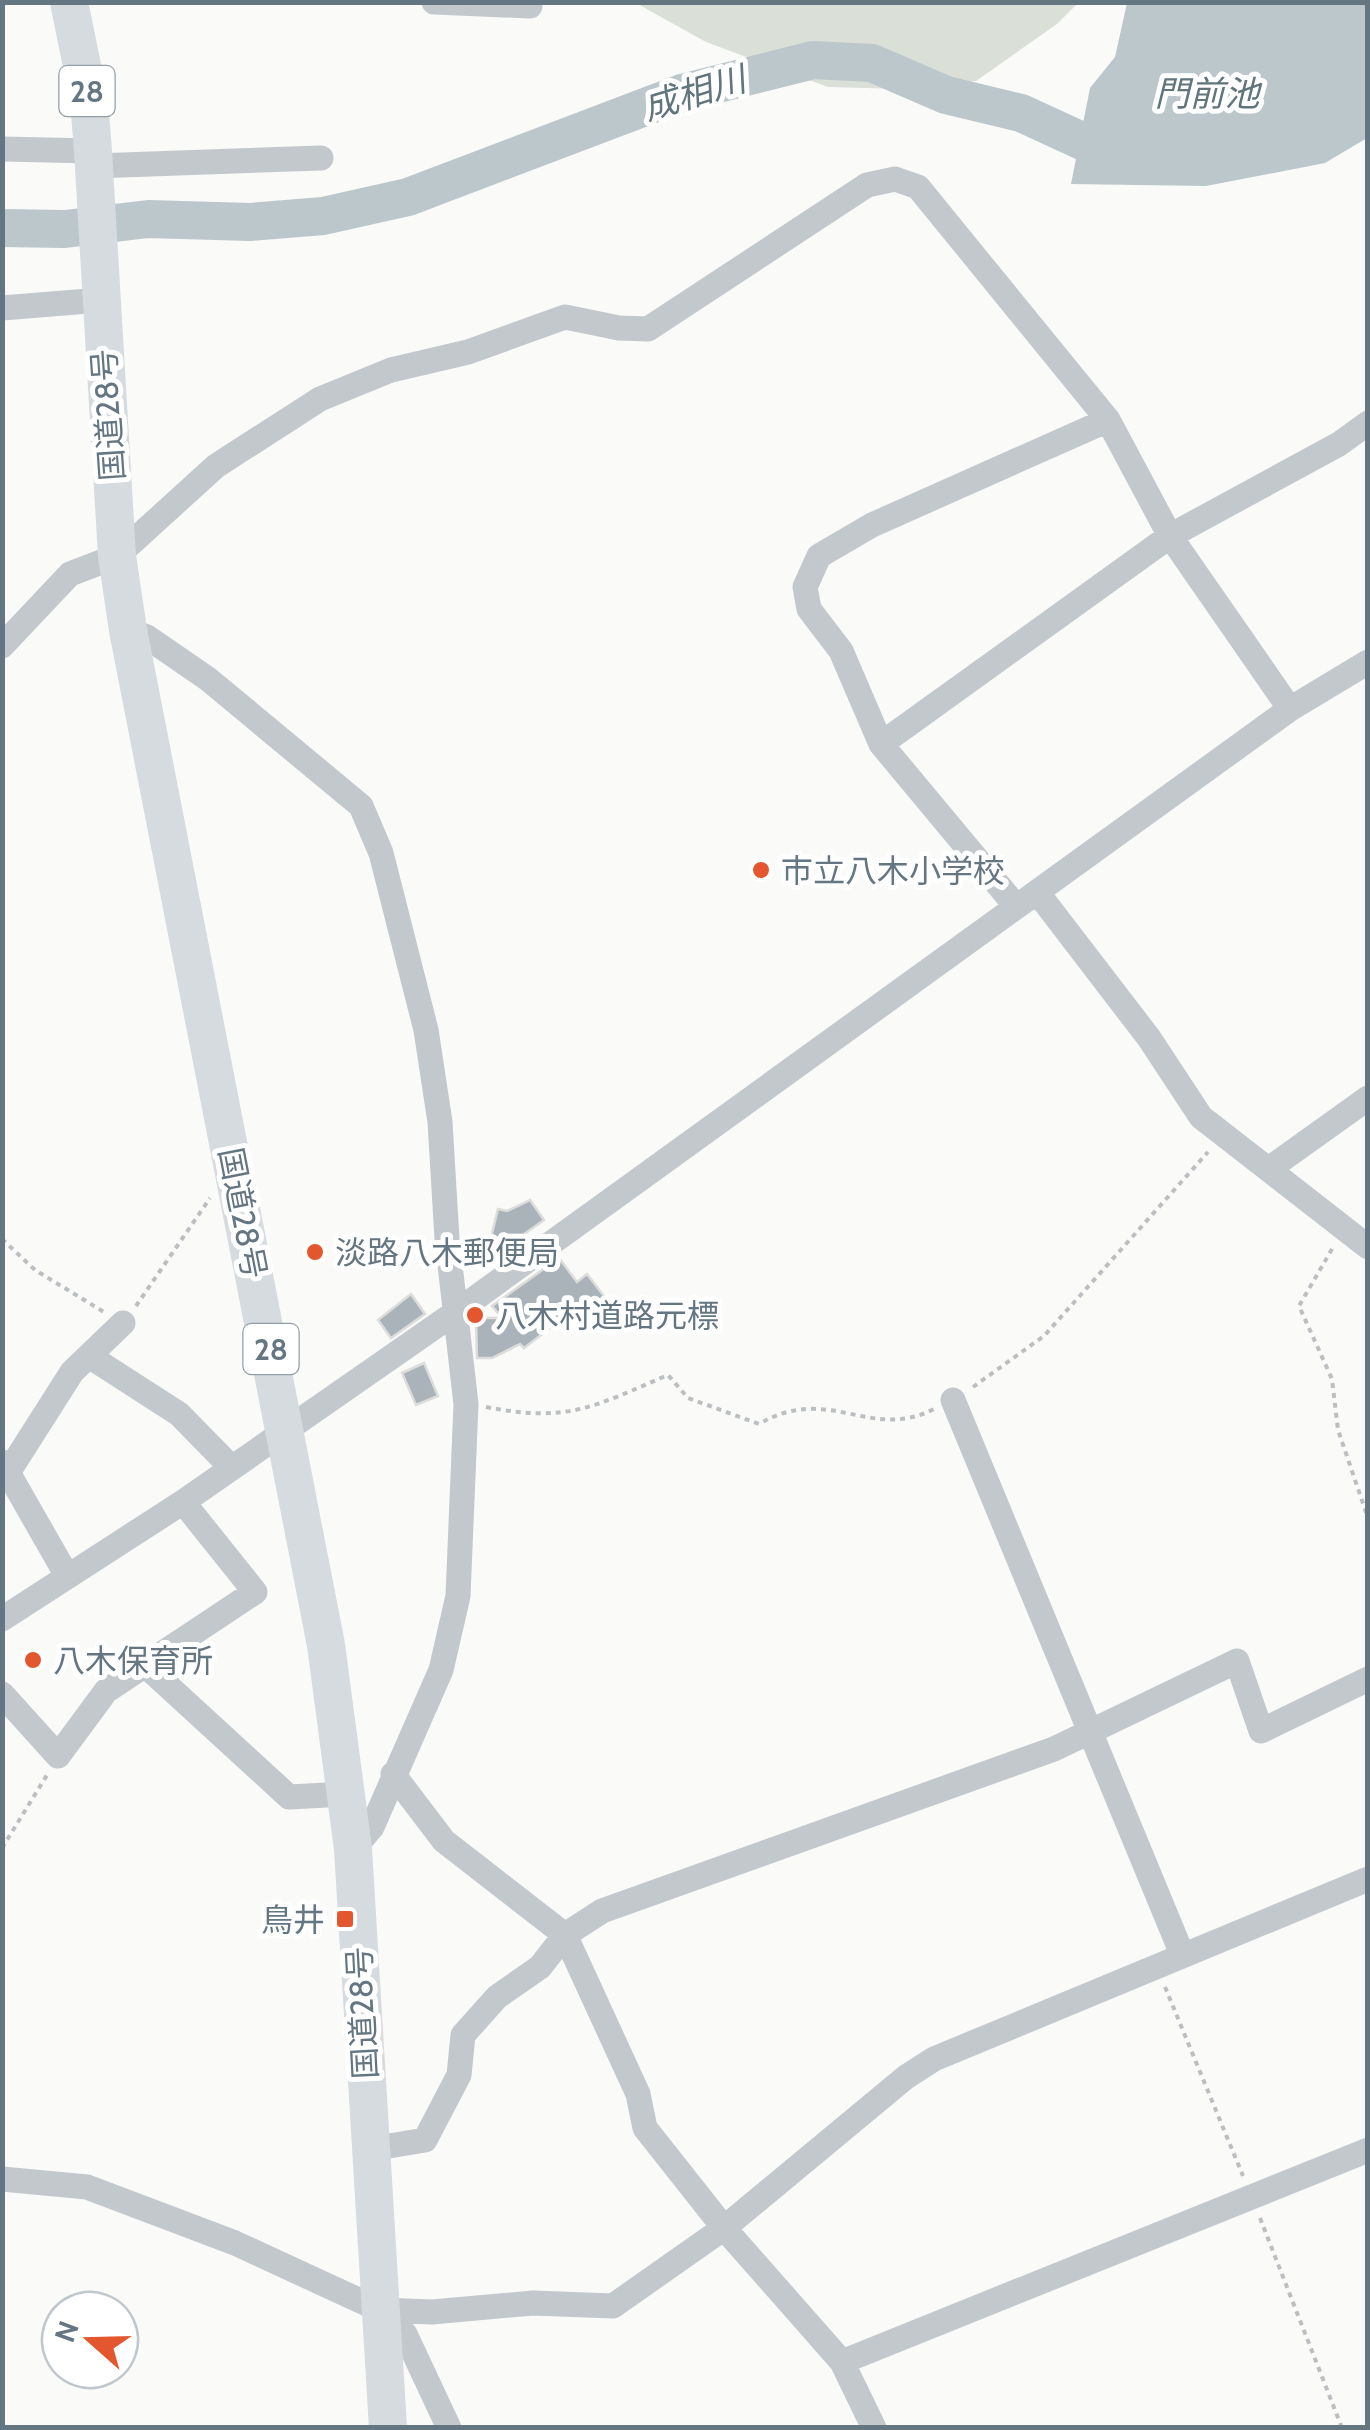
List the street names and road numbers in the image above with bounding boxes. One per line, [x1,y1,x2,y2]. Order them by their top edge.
road number: 28 [59,66,114,116]
street label: 国道28号 [84,348,132,482]
street label: 国道28号 [211,1144,275,1282]
road number: 28 [244,1324,298,1374]
street label: 国道28号 [339,1946,385,2080]

